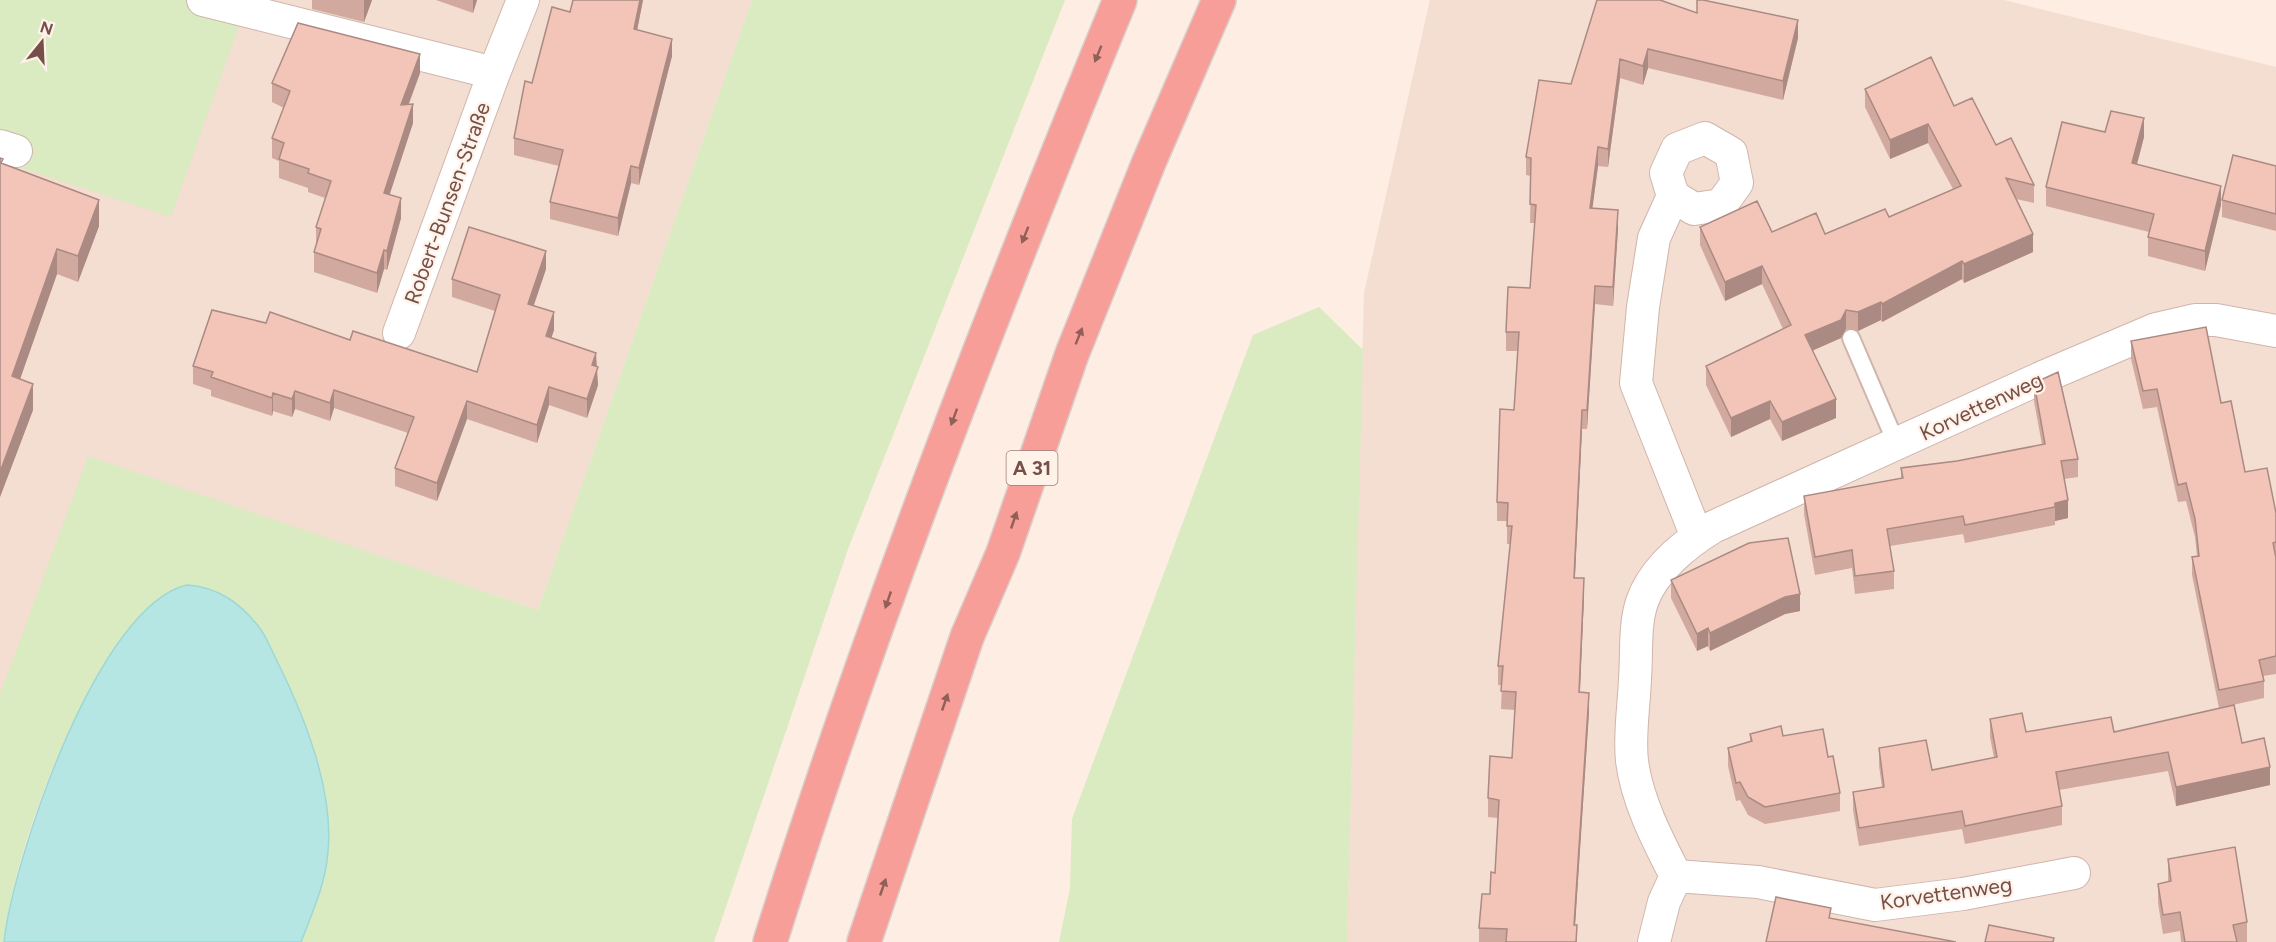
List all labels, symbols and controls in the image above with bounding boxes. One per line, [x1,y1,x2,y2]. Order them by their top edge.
north arrow [12,12,72,72]
text: N [38,17,55,39]
one-way arrow [1093,45,1102,63]
street label: Robert-Bunsen-Straße [399,99,495,307]
one-way arrow [1020,226,1029,244]
one-way arrow [1075,327,1084,345]
street label: Korvettenweg [1915,367,2047,445]
one-way arrow [949,408,959,426]
road number: A 31 [1006,451,1058,485]
one-way arrow [1010,511,1020,529]
one-way arrow [882,591,892,609]
one-way arrow [941,693,950,711]
street label: Korvettenweg [1878,871,2014,915]
one-way arrow [878,878,888,896]

